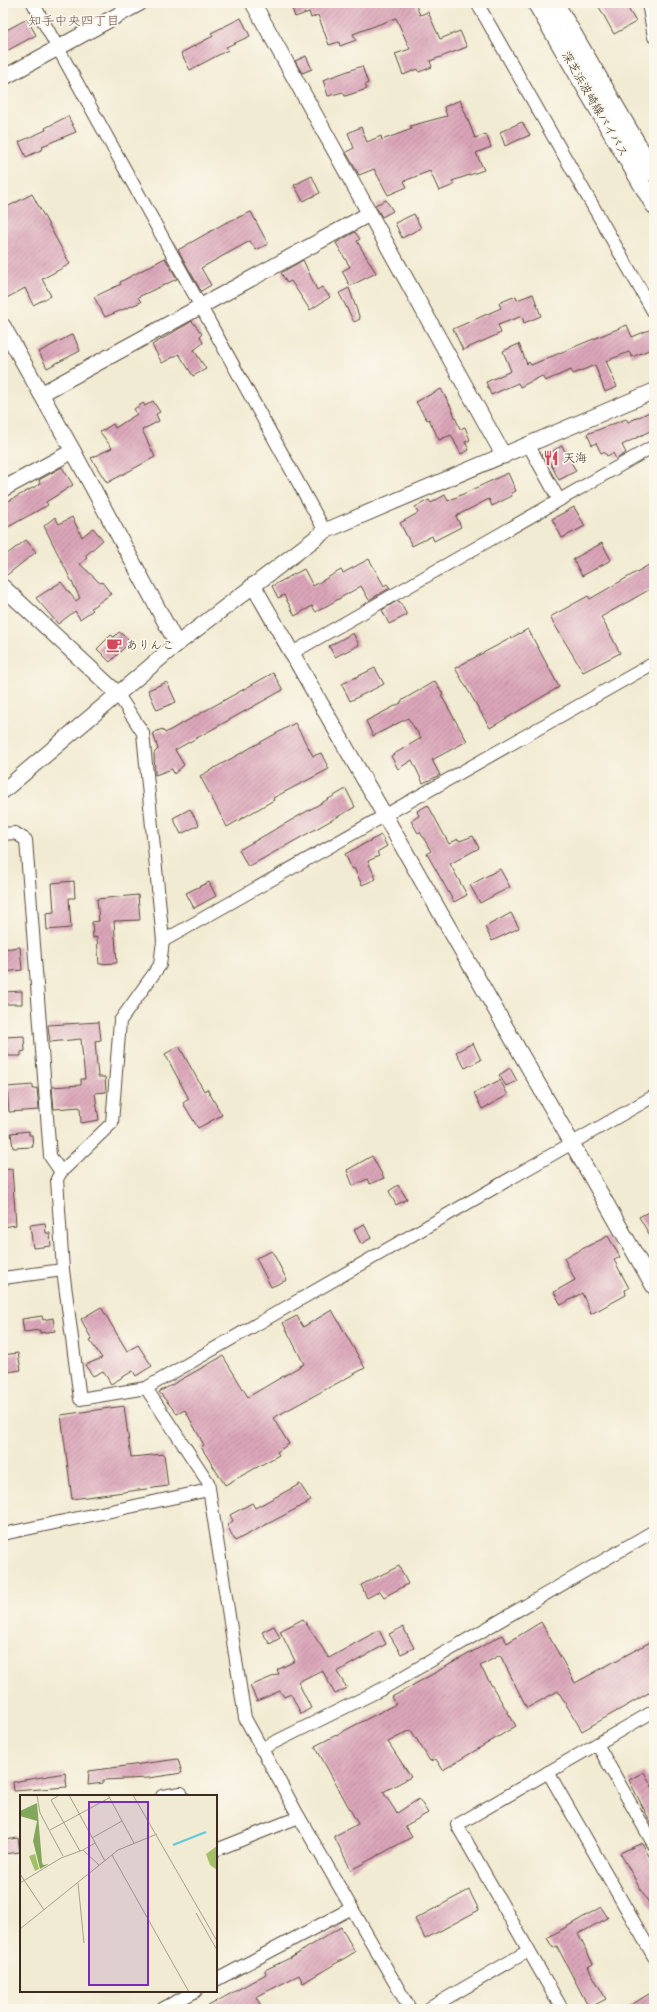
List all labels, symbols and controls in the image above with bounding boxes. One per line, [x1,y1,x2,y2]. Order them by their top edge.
district label: 知手中央四丁目 [28,13,120,28]
street label: 深芝浜波崎線バイパス [559,49,631,159]
restaurant icon: 天海 [542,449,560,467]
place label: 天海 [563,451,587,465]
cafe icon: ありんこ [105,636,123,654]
place label: ありんこ [126,638,174,652]
inset map [20,1795,217,1992]

